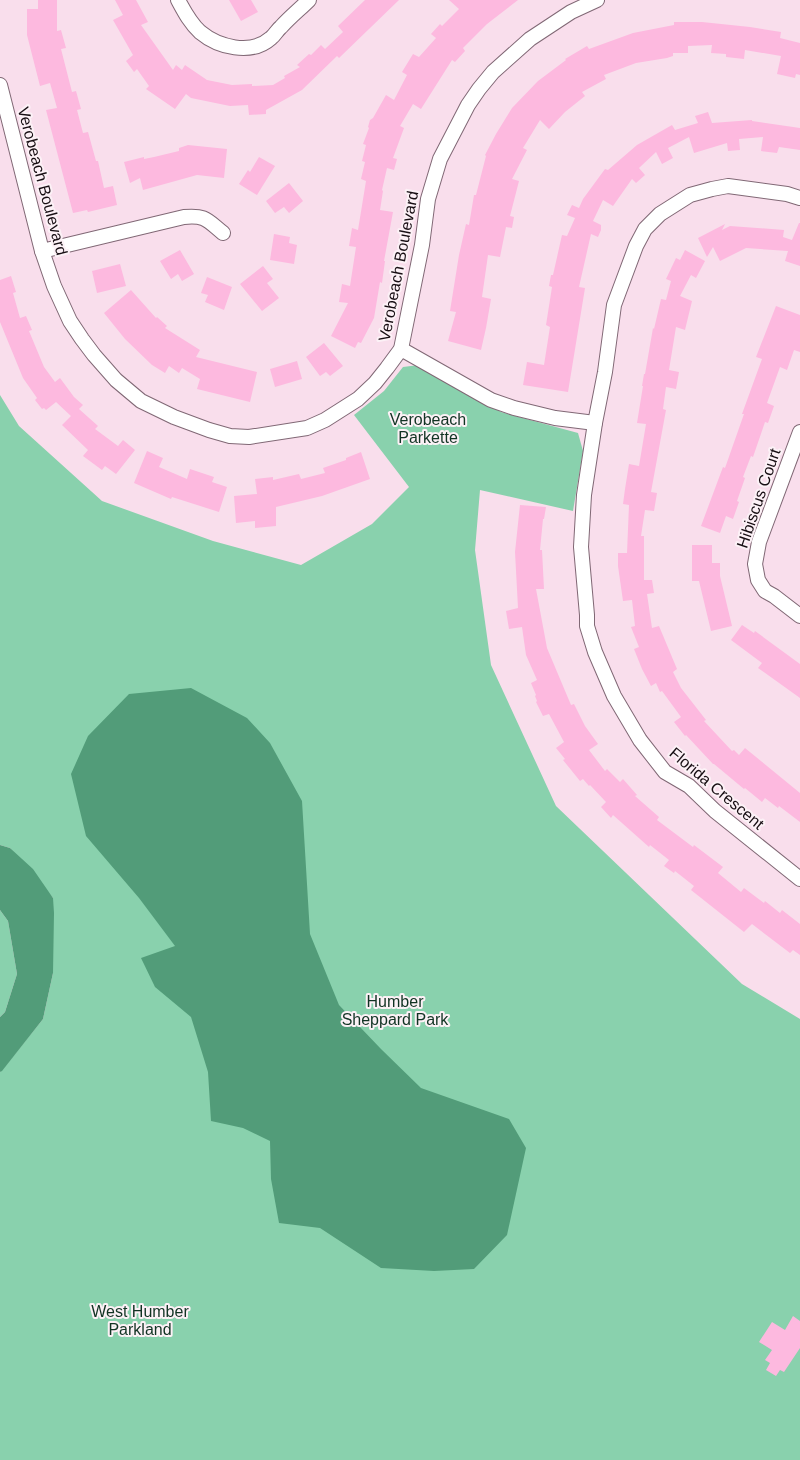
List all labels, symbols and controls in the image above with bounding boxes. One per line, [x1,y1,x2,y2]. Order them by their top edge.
street label: Verobeach Boulevard [15,105,71,257]
street label: Verobeach Boulevard [376,189,421,343]
park label: Verobeach Parkette [390,411,466,446]
street label: Hibiscus Court [734,446,784,550]
street label: Florida Crescent [666,744,768,833]
park label: Humber Sheppard Park [342,993,449,1028]
park label: West Humber Parkland [91,1303,189,1338]

